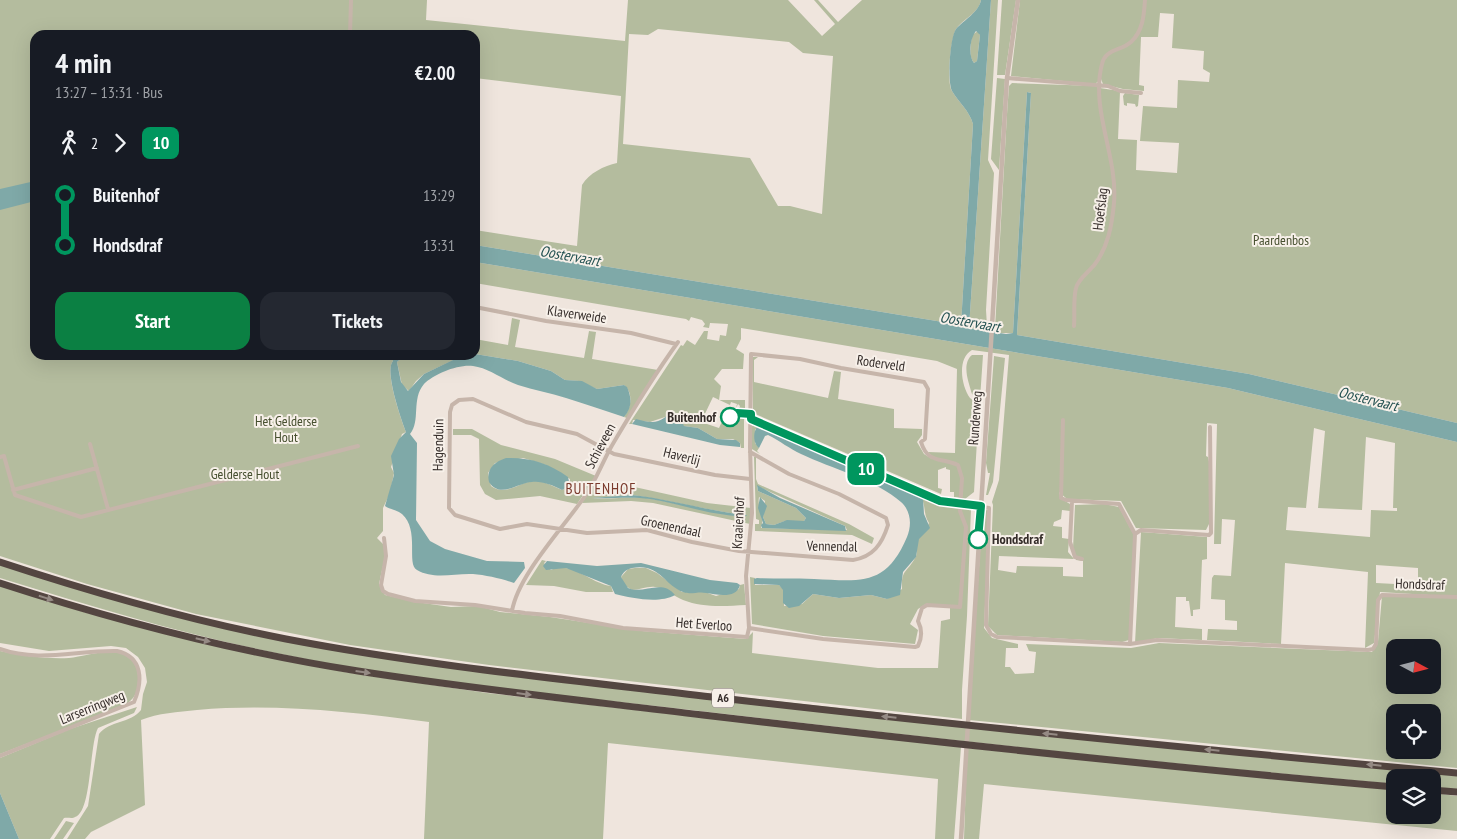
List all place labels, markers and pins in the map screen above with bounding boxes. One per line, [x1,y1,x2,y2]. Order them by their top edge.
marker: Buitenhof [720,407,740,427]
place label: Buitenhof [667,408,717,426]
marker: Hondsdraf [968,529,988,549]
place label: Hondsdraf [992,530,1044,548]

